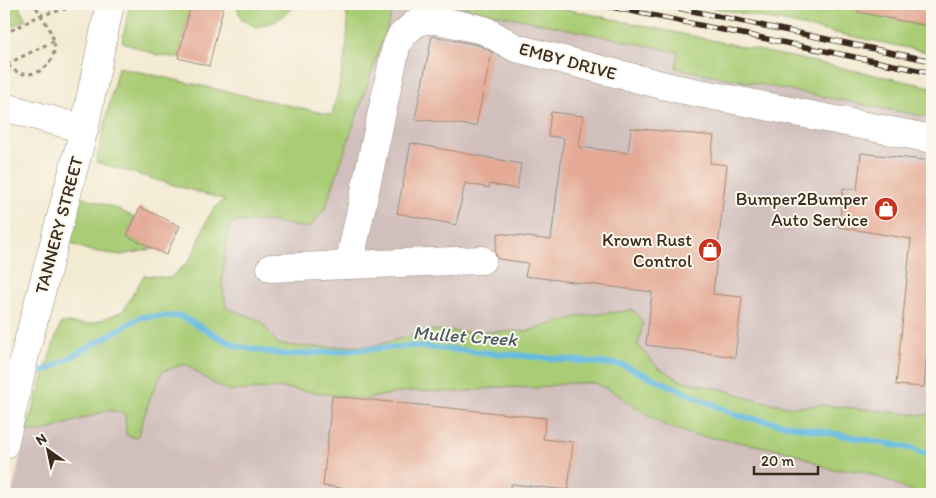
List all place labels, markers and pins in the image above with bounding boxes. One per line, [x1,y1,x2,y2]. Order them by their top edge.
place label: Bumper2Bumper Auto Service [736,188,869,231]
shop icon: Bumper2Bumper Auto Service [873,196,899,222]
place label: Krown Rust Control [602,229,692,272]
shop icon: Krown Rust Control [697,237,723,263]

